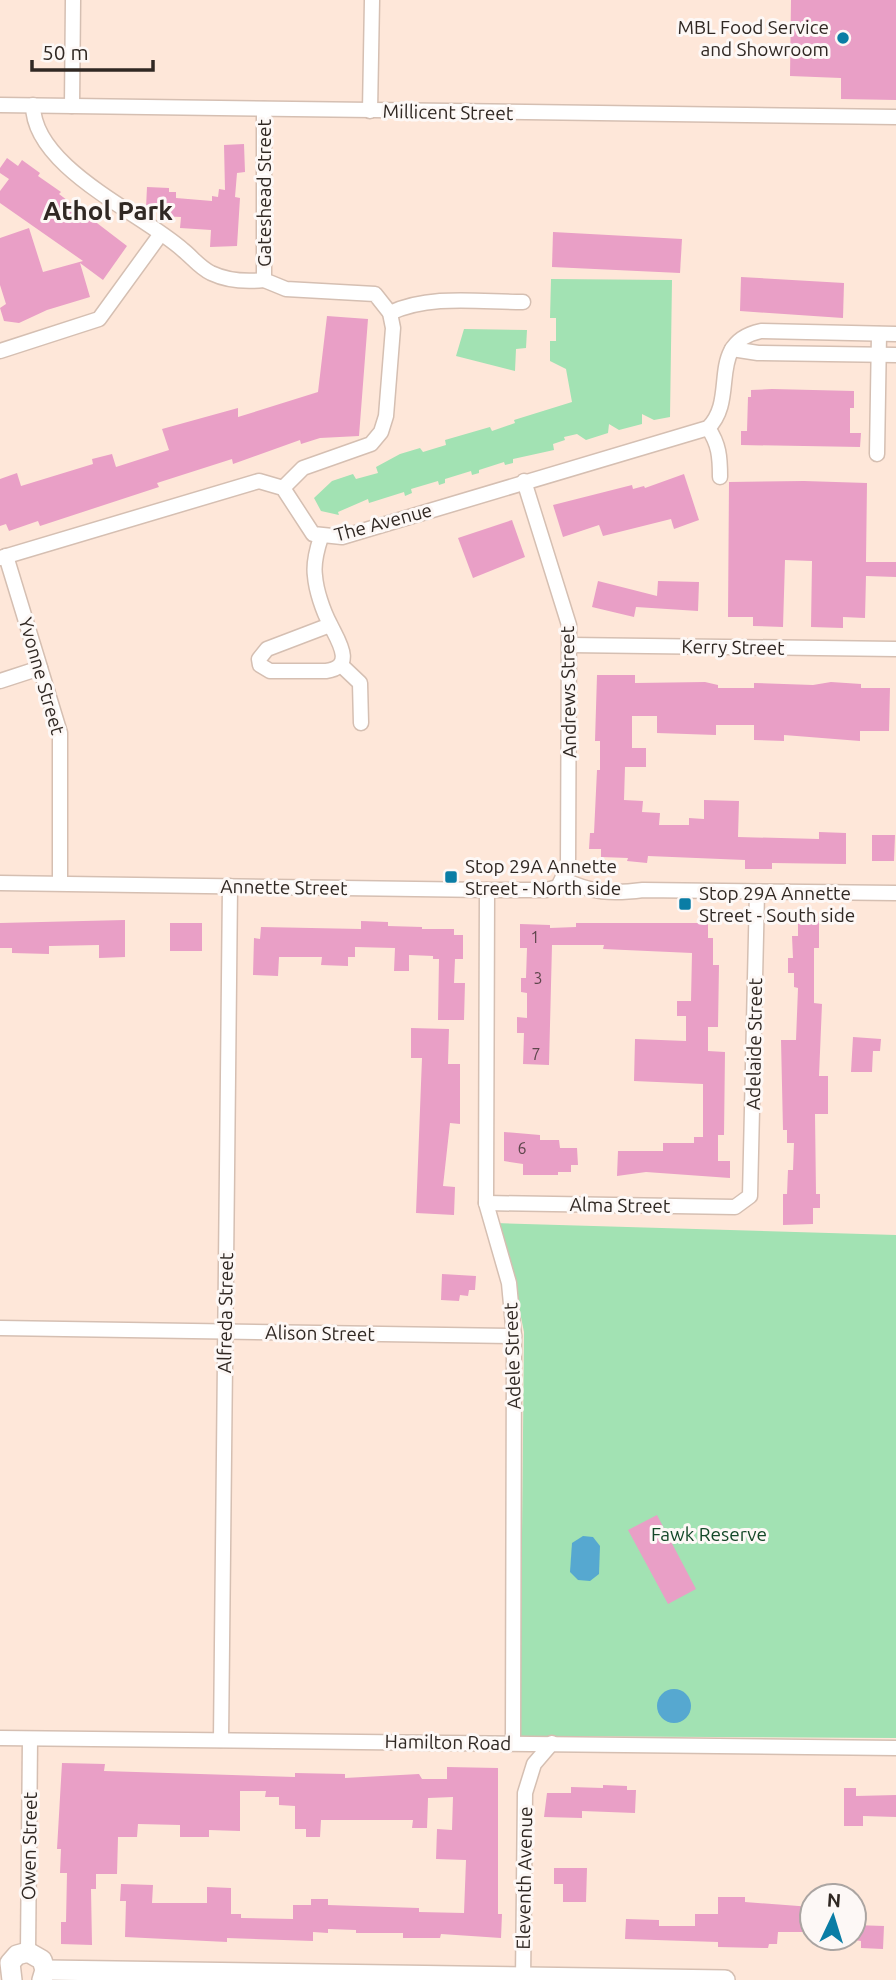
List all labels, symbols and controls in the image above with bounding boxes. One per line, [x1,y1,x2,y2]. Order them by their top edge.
place label: MBL Food Service and Showroom [678,16,829,60]
scale bar [32,28,152,72]
marker: MBL Food Service and Showroom [835,30,851,46]
text: 50 m [42,40,89,64]
street label: Millicent Street [382,100,514,124]
street label: Gateshead Street [253,118,275,267]
district label: Athol Park [43,196,173,225]
street label: The Avenue [332,498,434,546]
street label: Yvonne Street [15,615,69,738]
street label: Andrews Street [556,625,580,758]
street label: Kerry Street [681,635,785,659]
place label: Stop 29A Annette Street - North side [465,855,621,899]
marker: Stop 29A Annette Street - North side [443,869,459,885]
street label: Annette Street [220,875,348,899]
place label: Stop 29A Annette Street - South side [699,882,855,926]
marker: Stop 29A Annette Street - South side [677,896,693,912]
house number: 1 [530,928,540,946]
house number: 3 [533,969,543,987]
street label: Adelaide Street [742,977,766,1110]
house number: 7 [531,1045,541,1063]
house number: 6 [517,1139,527,1157]
street label: Alma Street [569,1193,671,1217]
street label: Alfreda Street [213,1252,237,1373]
street label: Adele Street [499,1302,525,1410]
street label: Alison Street [265,1321,375,1345]
park label: Fawk Reserve [651,1523,767,1545]
street label: Hamilton Road [385,1730,511,1754]
street label: Owen Street [17,1791,41,1900]
street label: Eleventh Avenue [512,1806,536,1950]
north arrow [798,1882,868,1952]
text: N [826,1889,842,1912]

